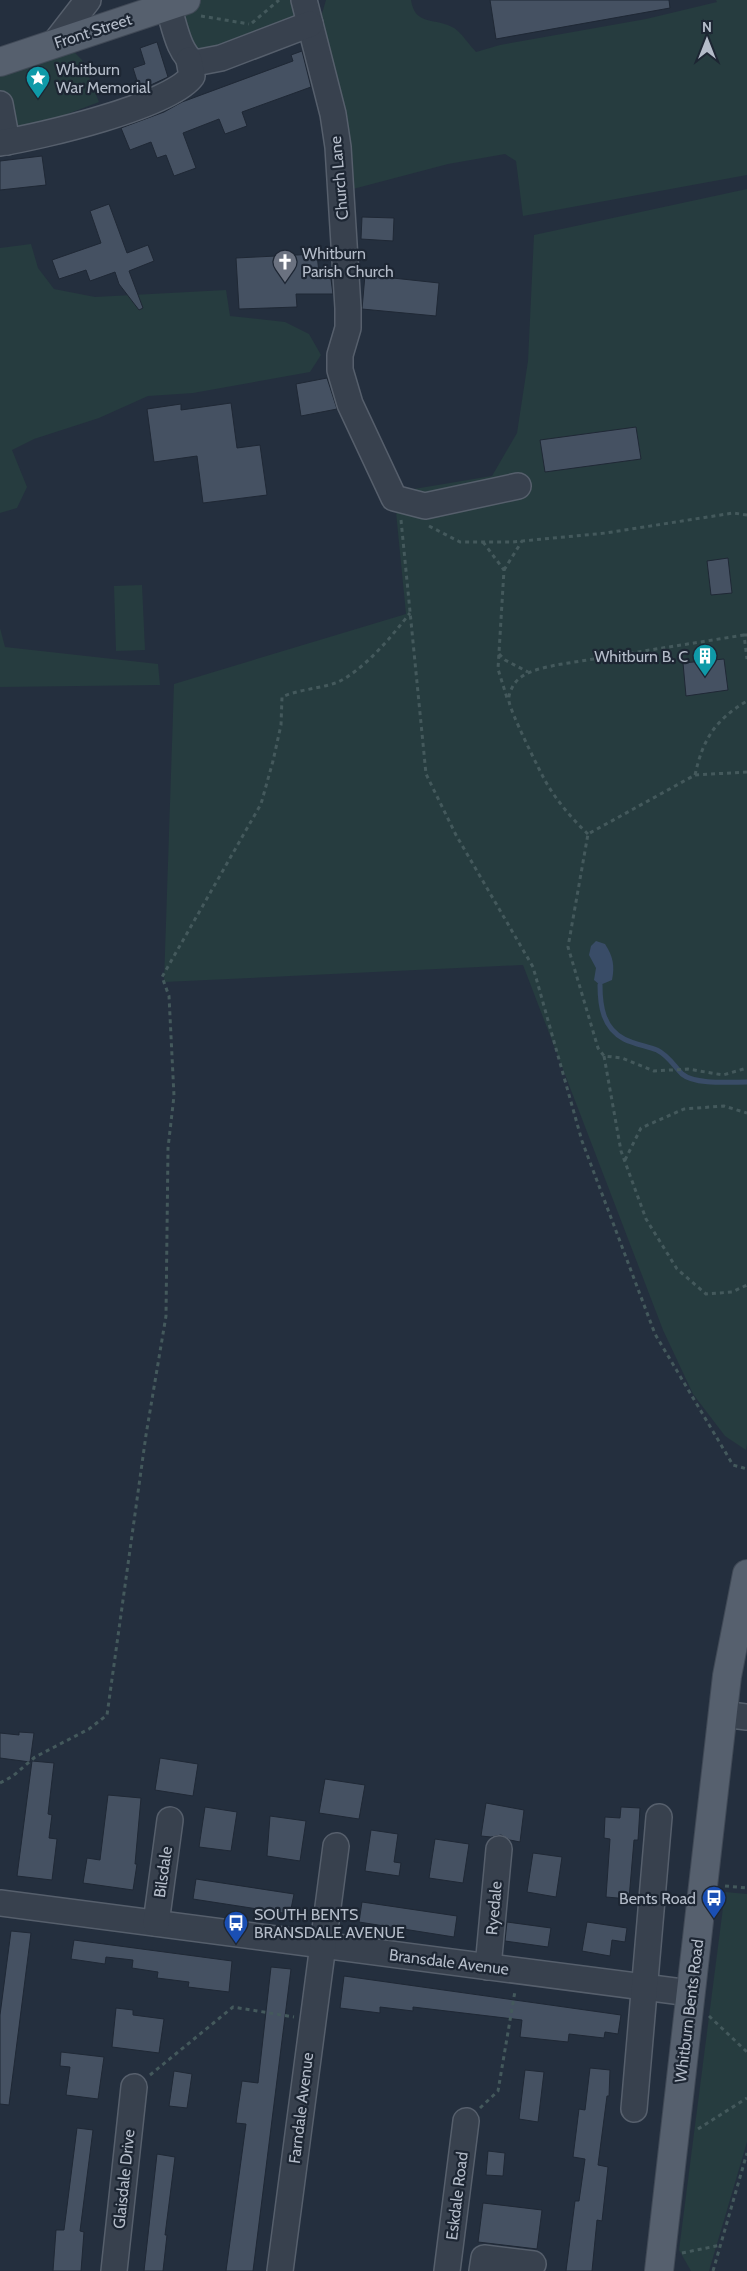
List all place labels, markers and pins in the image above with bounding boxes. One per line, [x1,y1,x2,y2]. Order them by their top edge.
place label: Whitburn War Memorial [56,60,151,97]
place icon: Whitburn War Memorial [25,65,51,99]
place label: Whitburn Parish Church [302,244,394,281]
church icon: Whitburn Parish Church [272,249,298,283]
building icon: Whitburn B. C [692,643,718,677]
place label: Whitburn B. C [594,647,688,666]
bus stop icon: Bents Road [701,1885,727,1919]
place label: Bents Road [619,1889,696,1908]
place label: SOUTH BENTS BRANSDALE AVENUE [254,1905,405,1942]
bus stop icon: SOUTH BENTS BRANSDALE AVENUE [223,1910,249,1944]

